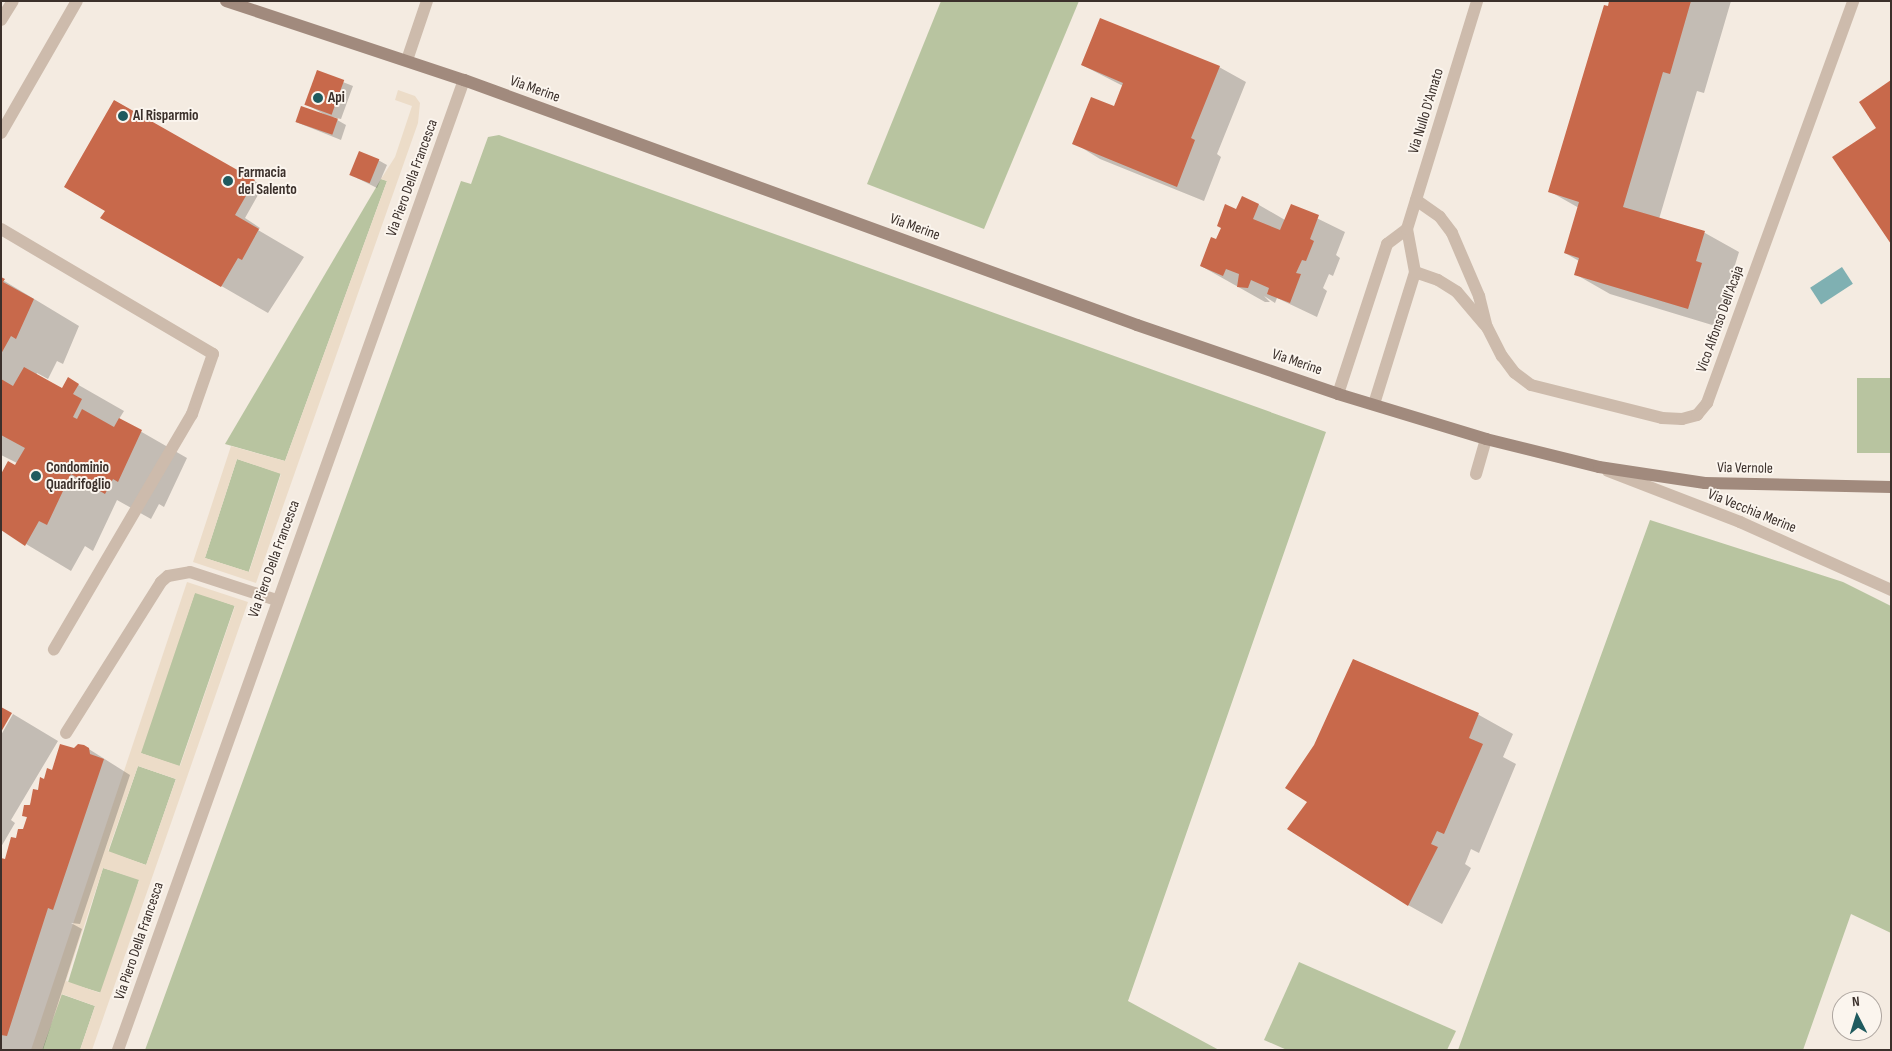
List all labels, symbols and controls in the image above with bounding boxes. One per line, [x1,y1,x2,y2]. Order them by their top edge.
street label: Via Nullo D'Amato [1404,66,1448,156]
street label: Via Merine [507,72,563,106]
place label: Api [328,89,345,107]
marker: Api [312,92,324,104]
place label: Al Risparmio [133,107,199,125]
marker: Al Risparmio [117,110,129,122]
street label: Via Piero Della Francesca [382,117,442,239]
place label: Farmacia del Salento [238,163,297,198]
marker: Farmacia del Salento [222,175,234,187]
street label: Via Merine [887,210,943,244]
street label: Vico Alfonso Dell'Acaja [1692,263,1748,375]
street label: Via Merine [1269,345,1325,379]
place label: Condominio Quadrifoglio [46,458,111,493]
street label: Via Vernole [1717,459,1773,477]
marker: Condominio Quadrifoglio [30,470,42,482]
street label: Via Vecchia Merine [1705,485,1799,537]
street label: Via Piero Della Francesca [244,498,304,620]
street label: Via Piero Della Francesca [110,880,168,1002]
north arrow [1832,991,1882,1041]
text: N [1851,993,1860,1010]

